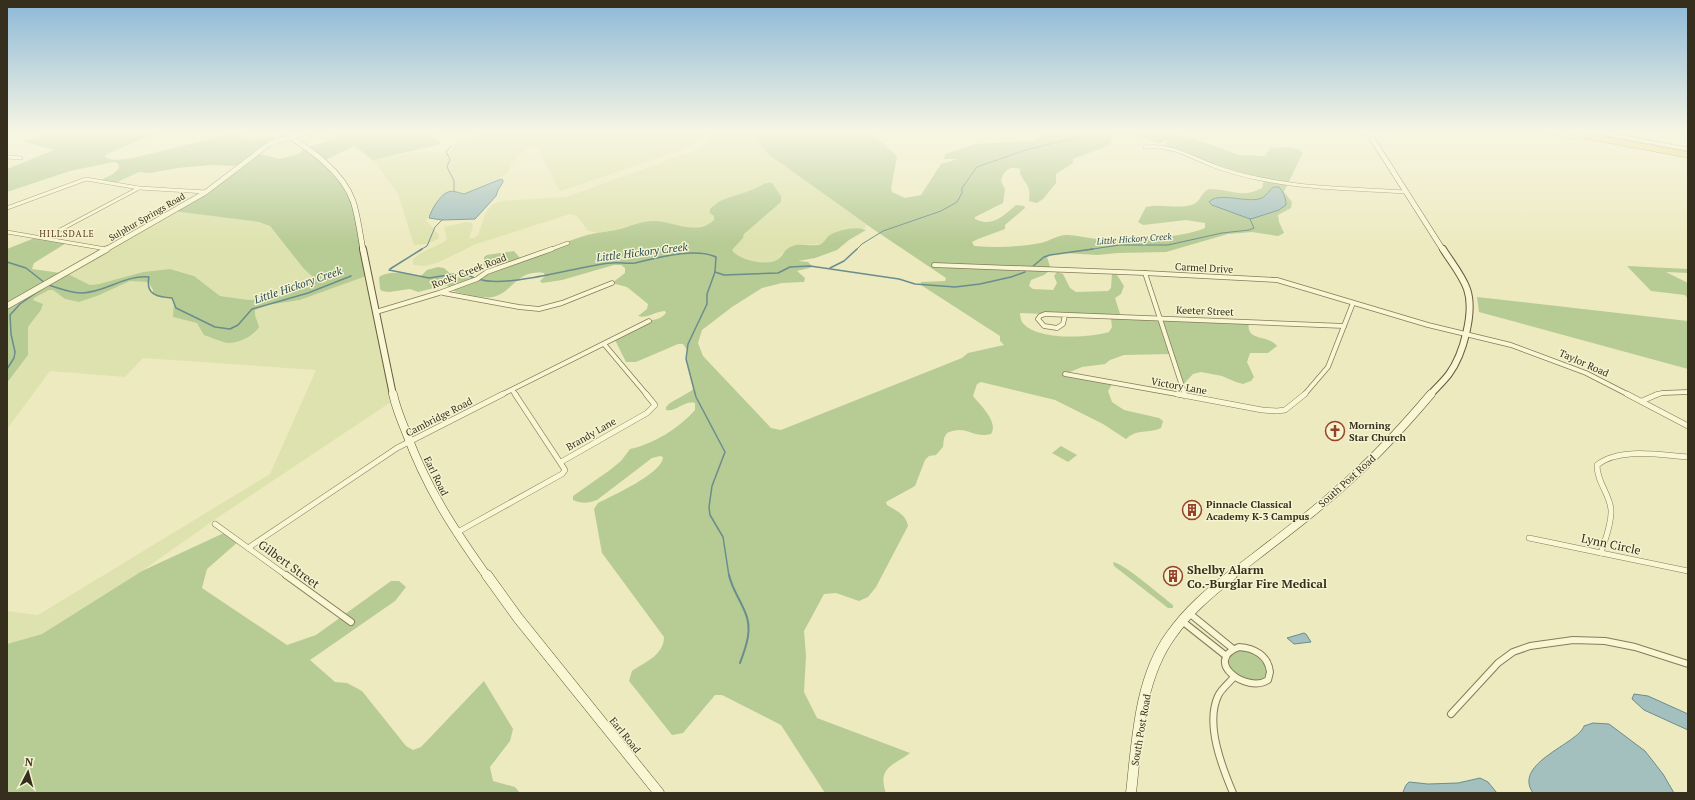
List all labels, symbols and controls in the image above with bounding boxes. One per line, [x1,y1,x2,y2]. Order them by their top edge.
street label: Sulphur Springs Road [107,190,187,244]
district label: HILLSDALE [39,228,95,240]
water label: Little Hickory Creek [1095,230,1173,248]
water label: Little Hickory Creek [595,239,689,265]
street label: Rocky Creek Road [430,251,509,291]
street label: Carmel Drive [1175,260,1233,276]
water label: Little Hickory Creek [251,263,344,307]
street label: Keeter Street [1176,303,1234,319]
street label: Taylor Road [1557,346,1611,380]
street label: Victory Lane [1150,375,1208,397]
street label: Cambridge Road [404,394,475,439]
street label: Brandy Lane [564,414,618,454]
place label: Morning Star Church [1349,419,1406,444]
church icon: Morning Star Church [1324,420,1346,442]
street label: South Post Road [1316,452,1379,510]
street label: Earl Road [421,454,451,498]
place label: Pinnacle Classical Academy K-3 Campus [1206,498,1310,523]
building icon: Pinnacle Classical Academy K-3 Campus [1181,499,1203,521]
street label: Lynn Circle [1580,530,1642,558]
street label: Gilbert Street [255,537,323,592]
place label: Shelby Alarm Co.-Burglar Fire Medical [1187,562,1327,591]
building icon: Shelby Alarm Co.-Burglar Fire Medical [1162,565,1184,587]
street label: South Post Road [1128,693,1154,767]
street label: Earl Road [607,714,644,756]
north arrow [8,752,48,792]
text: N [24,755,35,770]

